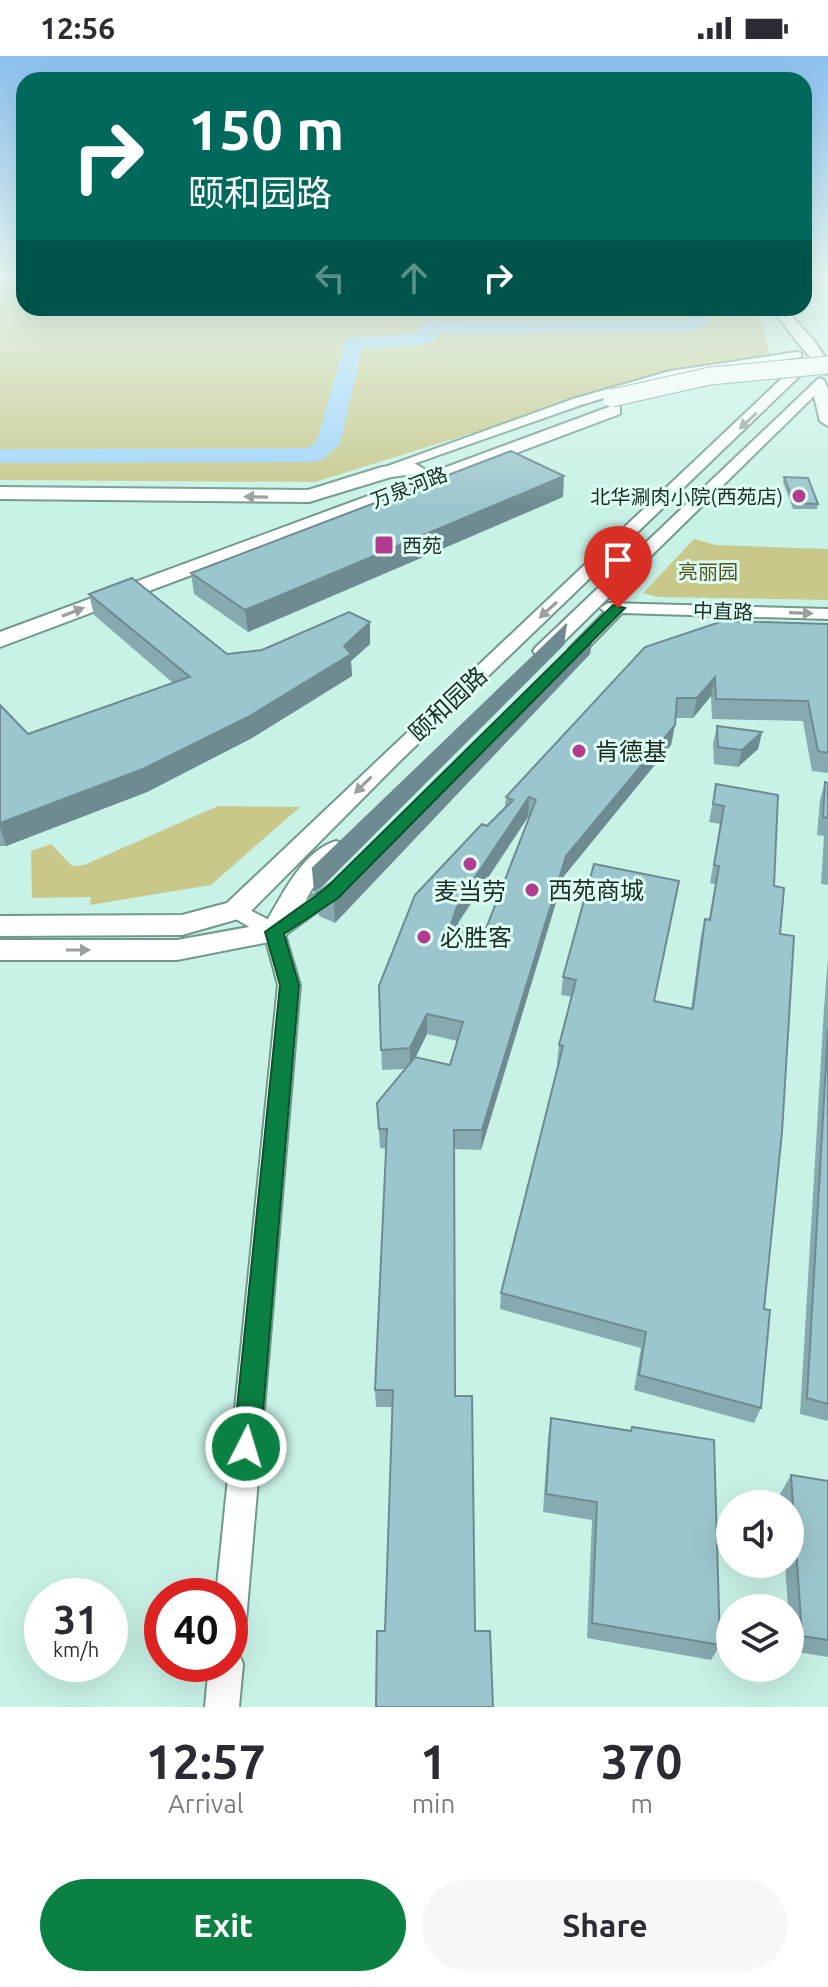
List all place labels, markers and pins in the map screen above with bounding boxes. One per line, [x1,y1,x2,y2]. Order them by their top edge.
place label: 北华涮肉小院(西苑店) [590,485,783,508]
marker: 北华涮肉小院(西苑店) [790,487,808,505]
pin [584,526,652,608]
marker: 西苑 [373,534,395,556]
place label: 西苑 [402,534,442,557]
place label: 肯德基 [595,738,667,765]
marker: 肯德基 [570,742,588,760]
marker: 麦当劳 [461,855,479,873]
place label: 西苑商城 [548,877,644,904]
place label: 麦当劳 [434,878,506,905]
marker: 西苑商城 [523,881,541,899]
place label: 必胜客 [440,924,512,951]
marker: 必胜客 [415,928,433,946]

